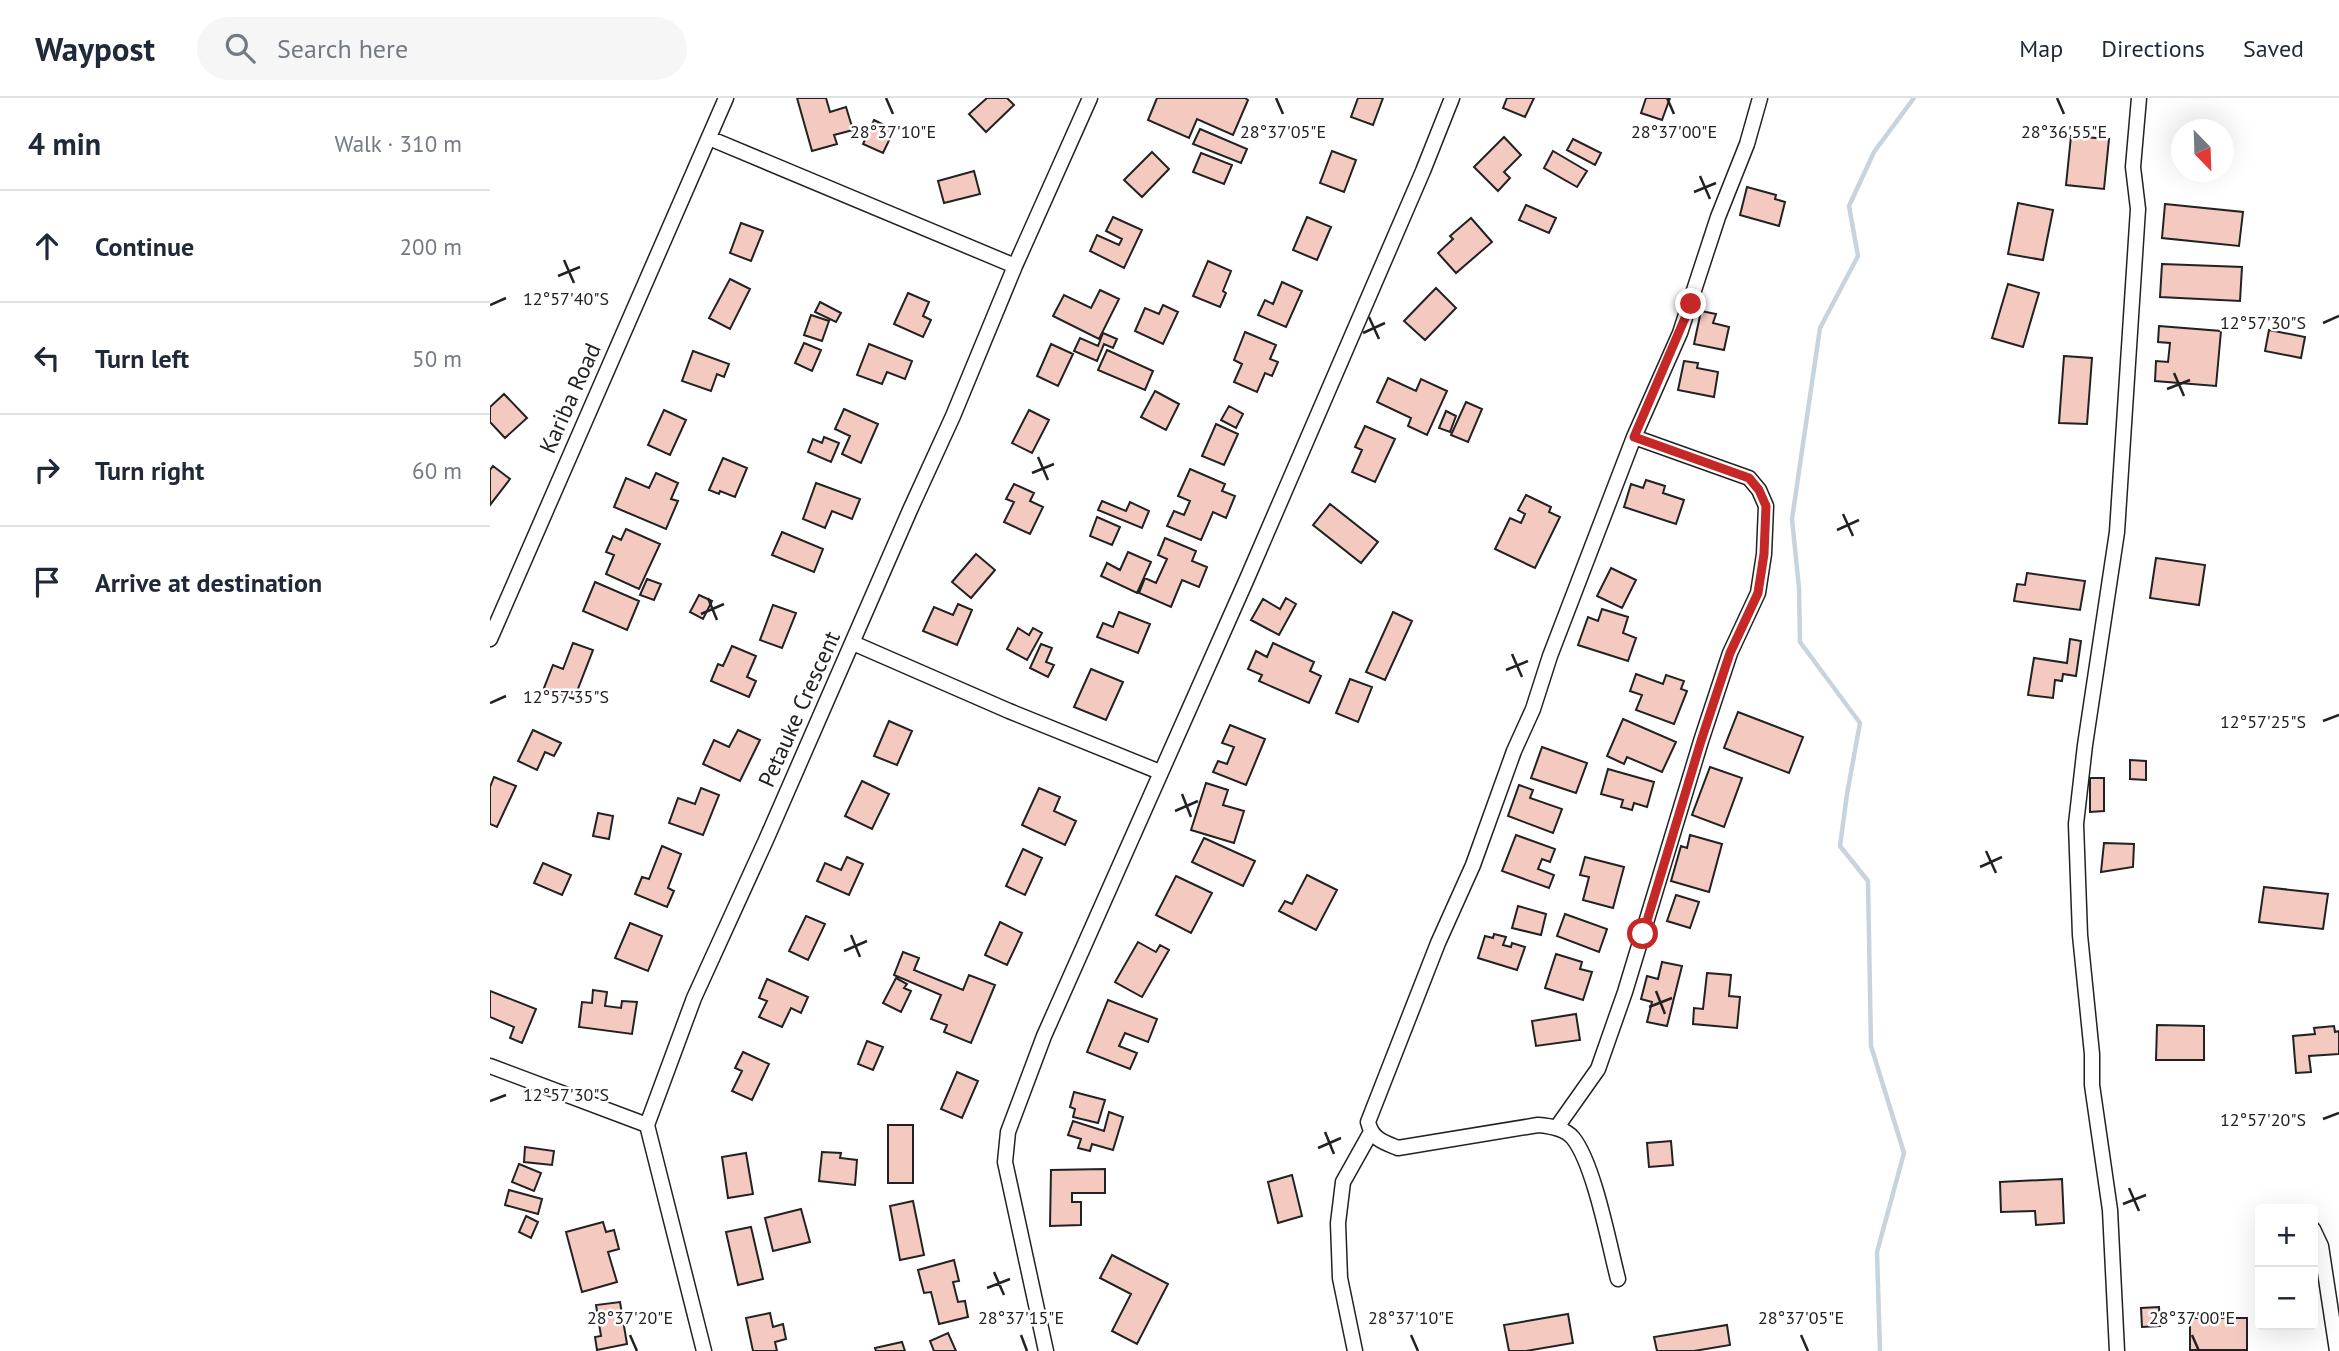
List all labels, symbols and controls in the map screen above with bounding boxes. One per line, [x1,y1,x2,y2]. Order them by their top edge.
search box [197,17,687,80]
text: Waypost [35,27,155,70]
icon: search [221,29,259,67]
text: Search here [277,32,408,65]
text: Map [2019,33,2063,64]
text: Directions [2101,33,2205,64]
text: Saved [2243,33,2304,64]
north arrow [2171,119,2234,182]
text: 28°37'10"E [850,120,936,143]
text: 28°37'05"E [1240,120,1326,143]
text: 28°37'00"E [1631,120,1717,143]
text: 28°36'55"E [2021,120,2107,143]
text: 4 min [28,124,101,163]
text: Walk · 310 m [335,129,462,158]
icon: ahead [28,227,66,265]
text: Continue [95,230,194,263]
text: 200 m [400,232,462,261]
text: 12°57'40"S [523,287,609,310]
route end [1675,288,1706,319]
text: 12°57'30"S [2220,311,2306,334]
street label: Kariba Road [532,338,607,457]
icon: left [28,339,66,377]
text: Turn left [95,342,189,375]
text: 50 m [412,344,462,373]
icon: right [28,451,66,489]
text: Turn right [95,454,204,487]
text: 60 m [412,456,462,485]
icon: arrive [28,563,66,601]
text: Arrive at destination [95,566,322,599]
street label: Petauke Crescent [751,626,846,791]
text: 12°57'35"S [523,685,609,708]
text: 12°57'25"S [2220,710,2306,733]
route start [1627,918,1658,949]
text: 12°57'30"S [523,1083,609,1106]
text: 12°57'20"S [2220,1108,2306,1131]
map controls [2255,1204,2318,1330]
button: + [2255,1204,2318,1267]
button: − [2255,1267,2318,1330]
text: 28°37'20"E [587,1306,673,1329]
text: 28°37'15"E [978,1306,1064,1329]
text: 28°37'10"E [1368,1306,1454,1329]
text: 28°37'05"E [1758,1306,1844,1329]
text: 28°37'00"E [2149,1306,2235,1329]

